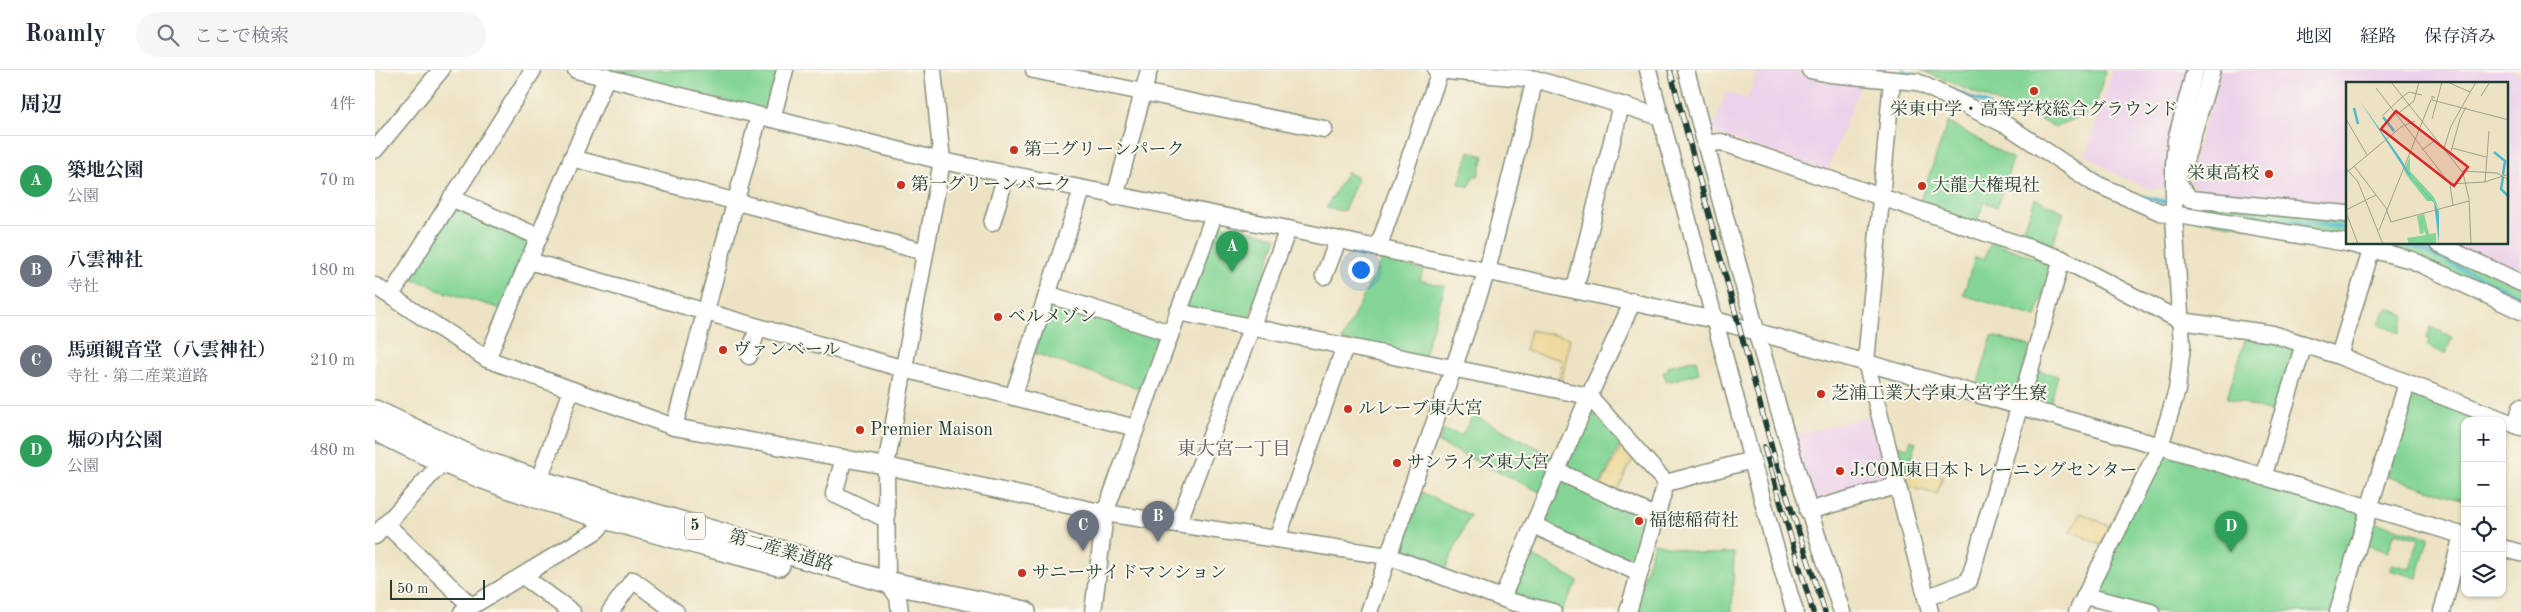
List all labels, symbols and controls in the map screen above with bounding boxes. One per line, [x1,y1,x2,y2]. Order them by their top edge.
search box [136,12,486,57]
icon: search [154,21,182,49]
text: Roamly [25,23,106,47]
text: ここで検索 [194,28,289,47]
text: 地図 [2296,28,2332,46]
text: 経路 [2360,28,2396,46]
text: 保存済み [2424,28,2496,46]
inset map [2346,82,2509,245]
marker: 栄東中学・高等学校総合グラウンド [2028,85,2040,97]
text: 周辺 [20,95,62,116]
text: 4件 [330,97,355,113]
place label: 栄東中学・高等学校総合グラウンド [1890,99,2178,119]
place label: 第二グリーンパーク [1024,139,1184,159]
marker: 第二グリーンパーク [1008,144,1020,156]
text: 築地公園 [67,162,143,181]
place label: 栄東高校 [2187,163,2259,183]
marker: 栄東高校 [2263,168,2275,180]
text: A [30,173,42,189]
text: 70 m [319,173,355,189]
place label: 第一グリーンパーク [911,174,1071,194]
place label: 大龍大権現社 [1932,175,2040,195]
marker: 第一グリーンパーク [895,179,907,191]
marker: 大龍大権現社 [1916,180,1928,192]
text: 公園 [67,189,99,205]
pin: A [1216,231,1248,272]
text: 八雲神社 [67,252,143,271]
your location [1348,257,1374,283]
text: B [30,263,42,279]
text: 180 m [310,263,355,279]
text: 寺社 [67,279,99,295]
place label: ベルメゾン [1008,306,1097,326]
marker: ベルメゾン [992,311,1004,323]
place label: ヴァンベール [733,340,840,359]
text: 馬頭観音堂（八雲神社） [67,342,276,361]
marker: ヴァンベール [717,344,729,356]
text: C [31,353,41,369]
text: 210 m [310,353,355,369]
text: 寺社 · 第二産業道路 [67,369,208,385]
place label: 芝浦工業大学東大宮学生寮 [1831,383,2047,403]
marker: 芝浦工業大学東大宮学生寮 [1815,388,1827,400]
place label: ルレーブ東大宮 [1358,398,1483,418]
marker: ルレーブ東大宮 [1342,403,1354,415]
map controls [2461,417,2506,597]
button: + [2461,417,2506,462]
place label: Premier Maison [870,421,993,439]
marker: Premier Maison [854,424,866,436]
text: 堀の内公園 [67,432,162,451]
district label: 東大宮一丁目 [1177,438,1291,460]
text: D [30,443,42,459]
text: 480 m [310,443,355,459]
place label: サンライズ東大宮 [1407,452,1549,472]
marker: サンライズ東大宮 [1391,457,1403,469]
text: 公園 [67,459,99,475]
place label: J:COM東日本トレーニングセンター [1850,460,2137,480]
button: − [2461,462,2506,507]
marker: J:COM東日本トレーニングセンター [1834,465,1846,477]
pin: B [1142,501,1174,542]
button: locate [2461,507,2506,552]
pin: C [1067,510,1099,551]
place label: 福徳稲荷社 [1649,510,1739,530]
pin: D [2215,511,2247,552]
road number: 5 [685,512,705,540]
marker: 福徳稲荷社 [1633,515,1645,527]
street label: 第二産業道路 [727,526,836,575]
button: layers [2461,552,2506,597]
place label: サニーサイドマンション [1032,564,1227,582]
marker: サニーサイドマンション [1016,567,1028,579]
scale bar [390,577,485,600]
text: 50 m [397,582,428,596]

